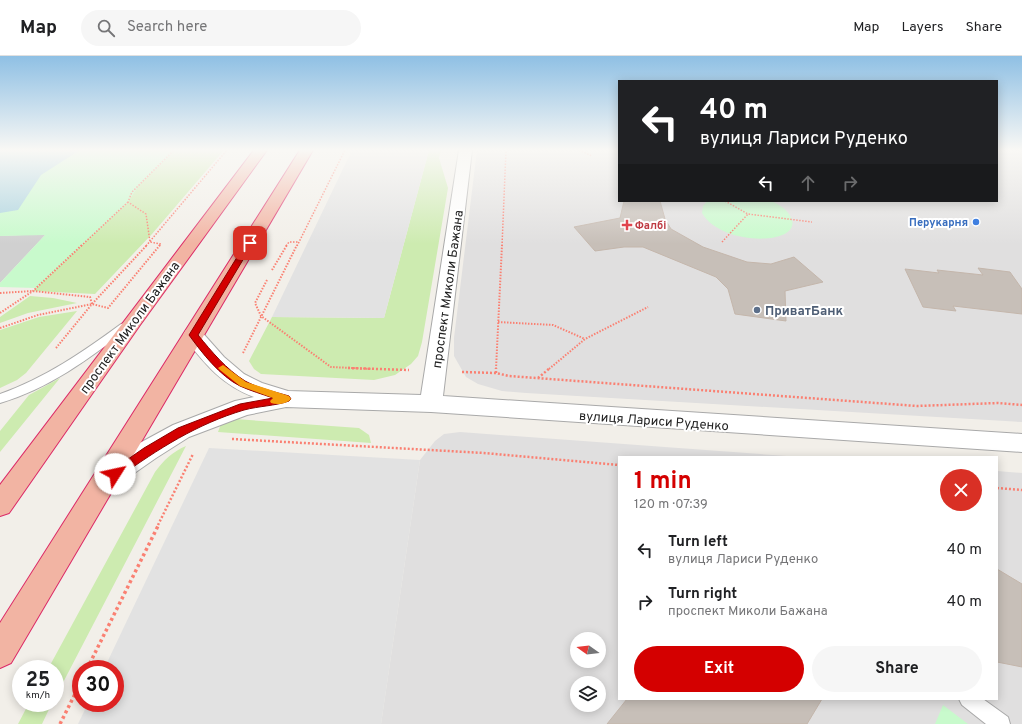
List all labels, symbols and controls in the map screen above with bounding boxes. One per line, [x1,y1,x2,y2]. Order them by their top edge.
search box [81,10,361,46]
text: Map [20,16,57,40]
icon: search [95,17,117,39]
text: Search here [127,18,207,37]
text: Map [853,19,879,36]
text: Layers [901,19,943,36]
text: Share [965,19,1002,36]
text: 40 m [700,93,768,129]
icon: left [634,96,686,148]
text: вулиця Лариси Руденко [700,128,908,151]
icon: left [755,172,777,194]
icon: ahead [797,172,819,194]
icon: right [839,172,861,194]
street label: проспект Миколи Бажана [430,209,468,369]
place label: Перукарня [909,216,968,230]
marker: Перукарня [971,217,981,227]
place label: Фалбі [635,219,666,233]
marker: Фалбі [622,220,632,230]
pin [233,226,267,260]
icon: arrive [239,232,261,254]
street label: проспект Миколи Бажана [77,259,184,397]
place label: ПриватБанк [765,304,844,320]
marker: ПриватБанк [752,305,762,315]
street label: вулиця Лариси Руденко [578,409,729,435]
position arrow [94,453,136,495]
text: 1 min [634,467,692,497]
button: close [940,469,982,511]
text: 120 m · 07:39 [634,497,708,513]
text: Turn left [668,533,728,552]
icon: left [634,539,656,561]
text: 40 m [947,541,982,560]
text: вулиця Лариси Руденко [668,552,818,568]
text: Turn right [668,585,737,604]
icon: right [634,591,656,613]
text: 40 m [947,593,982,612]
text: проспект Миколи Бажана [668,604,828,620]
north arrow [570,632,606,668]
map controls [570,632,606,712]
button: Exit [634,646,804,692]
button: Share [812,646,982,692]
speed limit sign: 30 [72,660,124,712]
text: 25 [26,668,50,694]
button: layers [570,676,606,712]
text: km/h [26,689,50,702]

